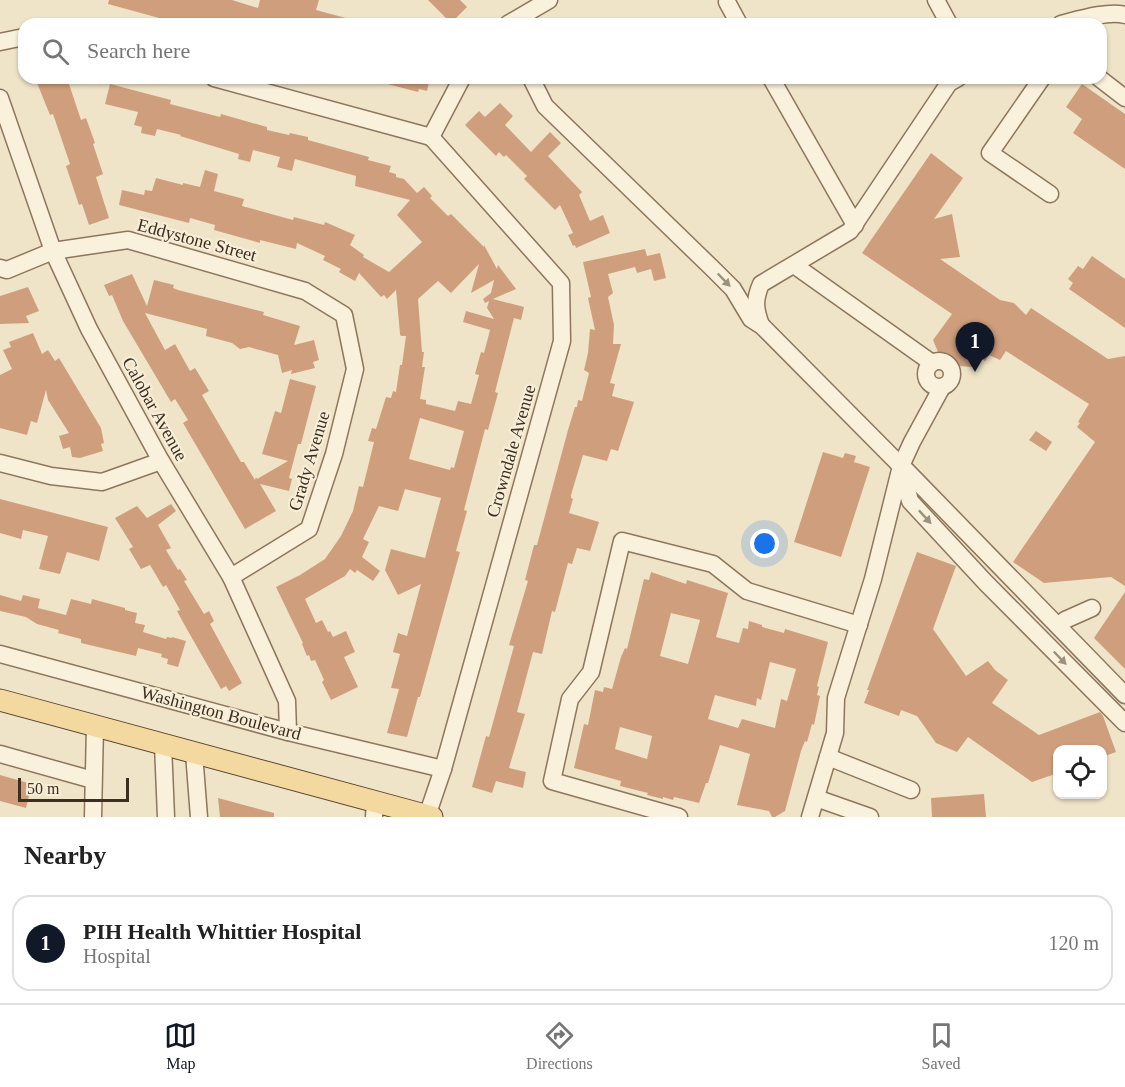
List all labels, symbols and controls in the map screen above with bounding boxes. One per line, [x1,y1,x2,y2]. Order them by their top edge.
search box [18,18,1107,84]
icon: search [39,35,72,68]
text: Search here [87,38,190,63]
street label: Eddystone Street [135,214,259,266]
one-way arrow [717,273,731,288]
pin: 1 [956,322,994,372]
street label: Calobar Avenue [118,354,192,464]
street label: Crowndale Avenue [482,382,540,520]
street label: Grady Avenue [284,409,334,513]
one-way arrow [918,509,931,524]
your location [750,529,779,558]
one-way arrow [1053,651,1067,666]
street label: Washington Boulevard [139,682,303,744]
map controls [1053,745,1107,799]
button: locate [1053,745,1107,799]
scale bar [18,775,129,802]
text: 50 m [27,780,59,797]
text: Nearby [24,841,106,870]
text: PIH Health Whittier Hospital [83,919,361,944]
text: 1 [41,932,51,954]
text: 120 m [1048,932,1099,954]
text: Hospital [83,945,151,967]
tab: Map [164,1019,197,1073]
tab: Directions [526,1019,593,1073]
tab: Saved [921,1019,961,1073]

